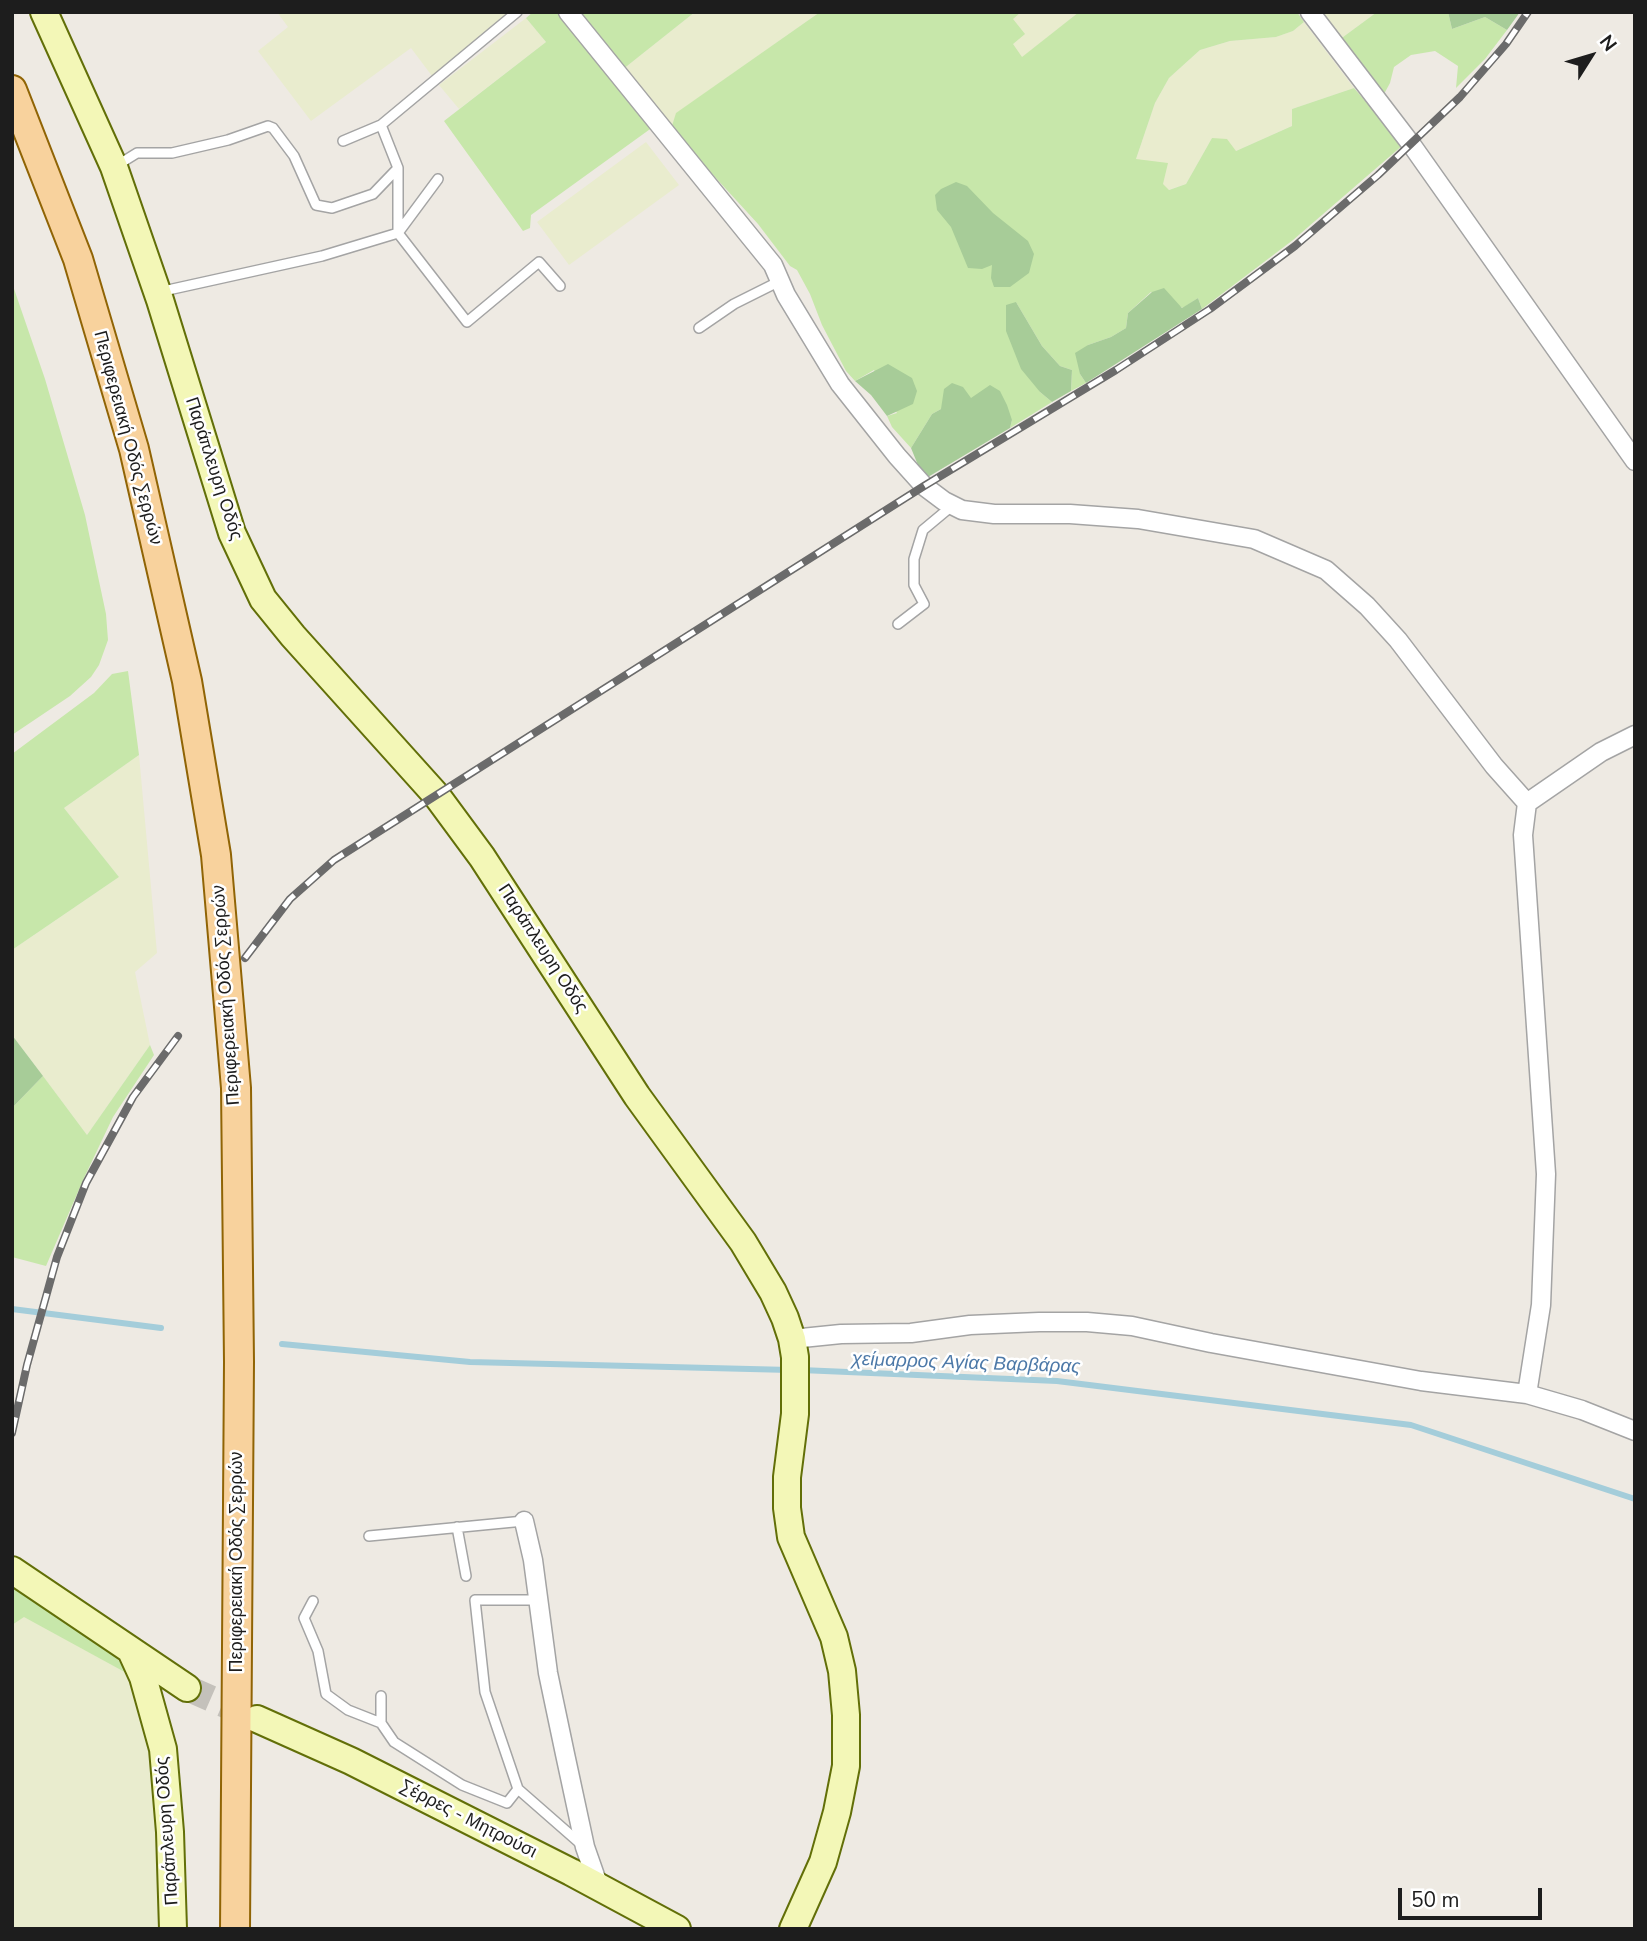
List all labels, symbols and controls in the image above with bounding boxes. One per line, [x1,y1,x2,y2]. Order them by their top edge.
north arrow [1556,21,1626,91]
text: N [1593,30,1622,57]
street label: Περιφερειακή Οδός Σερρών [88,328,166,548]
street label: Παράπλευρη Οδός [180,395,246,543]
street label: Παράπλευρη Οδός [492,881,592,1017]
street label: Περιφερειακή Οδός Σερρών [209,884,245,1106]
water label: χείμαρρος Αγίας Βαρβάρας [851,1349,1081,1379]
street label: Περιφερειακή Οδός Σερρών [227,1452,249,1672]
street label: Παράπλευρη Οδός [152,1756,184,1906]
street label: Σέρρες - Μητρούσι [396,1776,540,1864]
scale bar [1402,1874,1546,1918]
text: 50 m [1411,1886,1460,1914]

